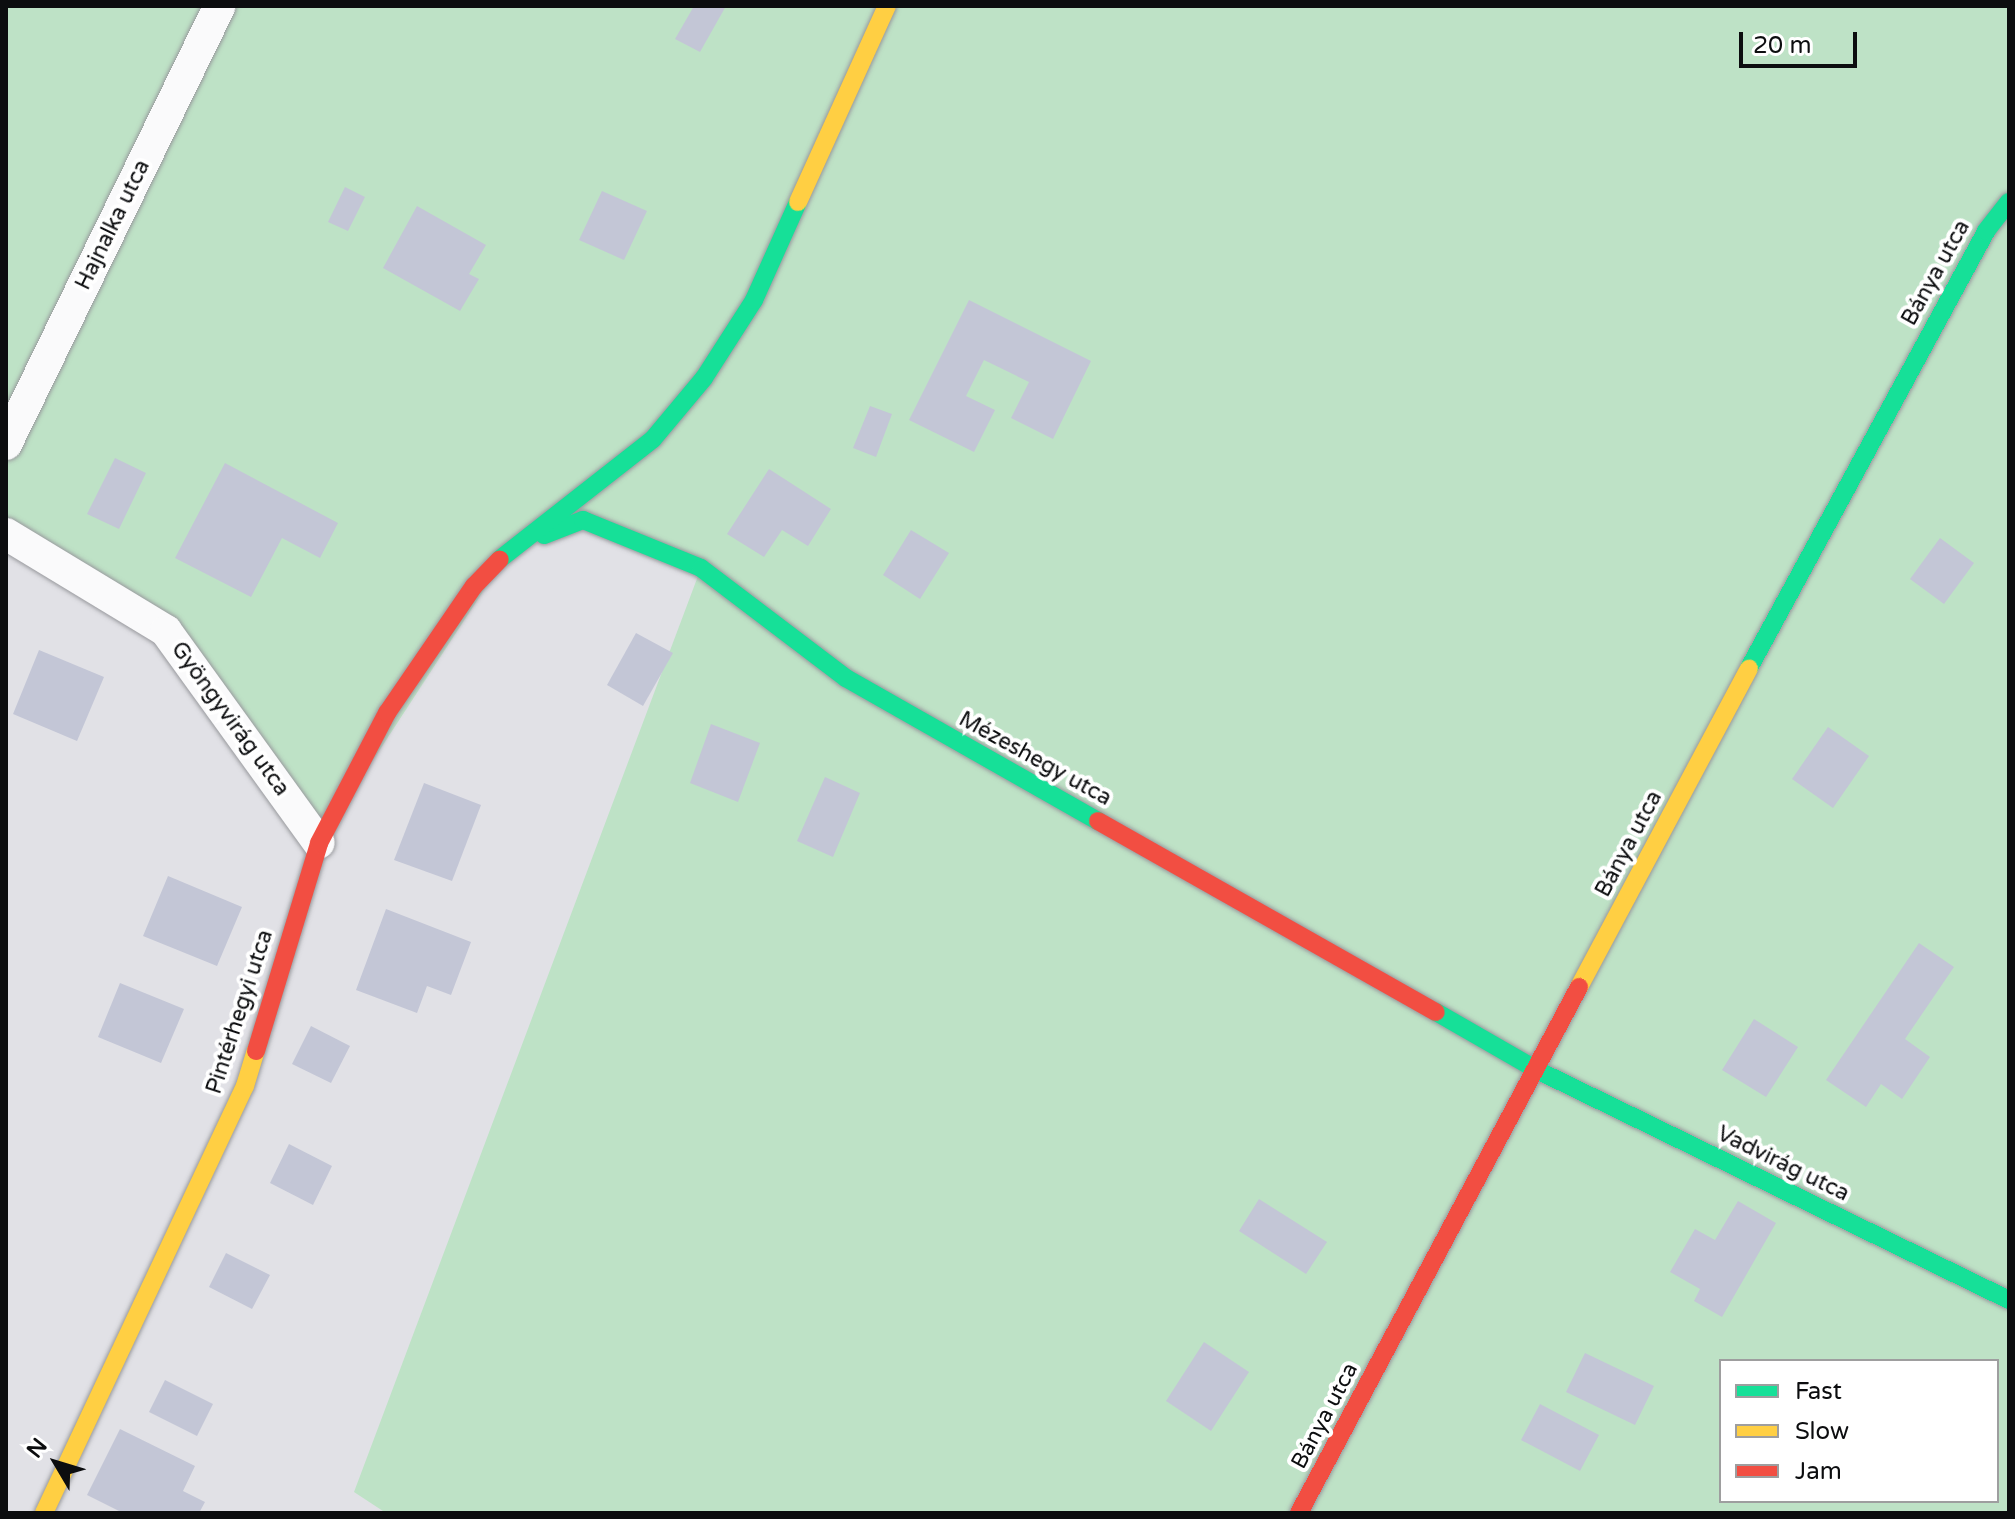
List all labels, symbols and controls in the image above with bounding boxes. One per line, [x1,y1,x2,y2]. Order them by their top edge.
scale bar [1743,16,1861,66]
text: 20 m [1753,31,1811,60]
street label: Hajnalka utca [70,156,156,294]
street label: Bánya utca [1896,216,1976,330]
street label: Gyöngyvirág utca [165,637,295,801]
street label: Mézeshegy utca [954,706,1116,812]
street label: Bánya utca [1590,786,1668,902]
street label: Pintérhegyi utca [201,927,279,1097]
street label: Vadvirág utca [1713,1121,1853,1207]
street label: Bánya utca [1286,1358,1364,1474]
legend [1719,1359,1999,1503]
text: Fast [1795,1377,1842,1406]
text: Slow [1795,1417,1849,1446]
north arrow [16,1423,96,1503]
text: N [21,1433,53,1463]
text: Jam [1795,1457,1842,1486]

